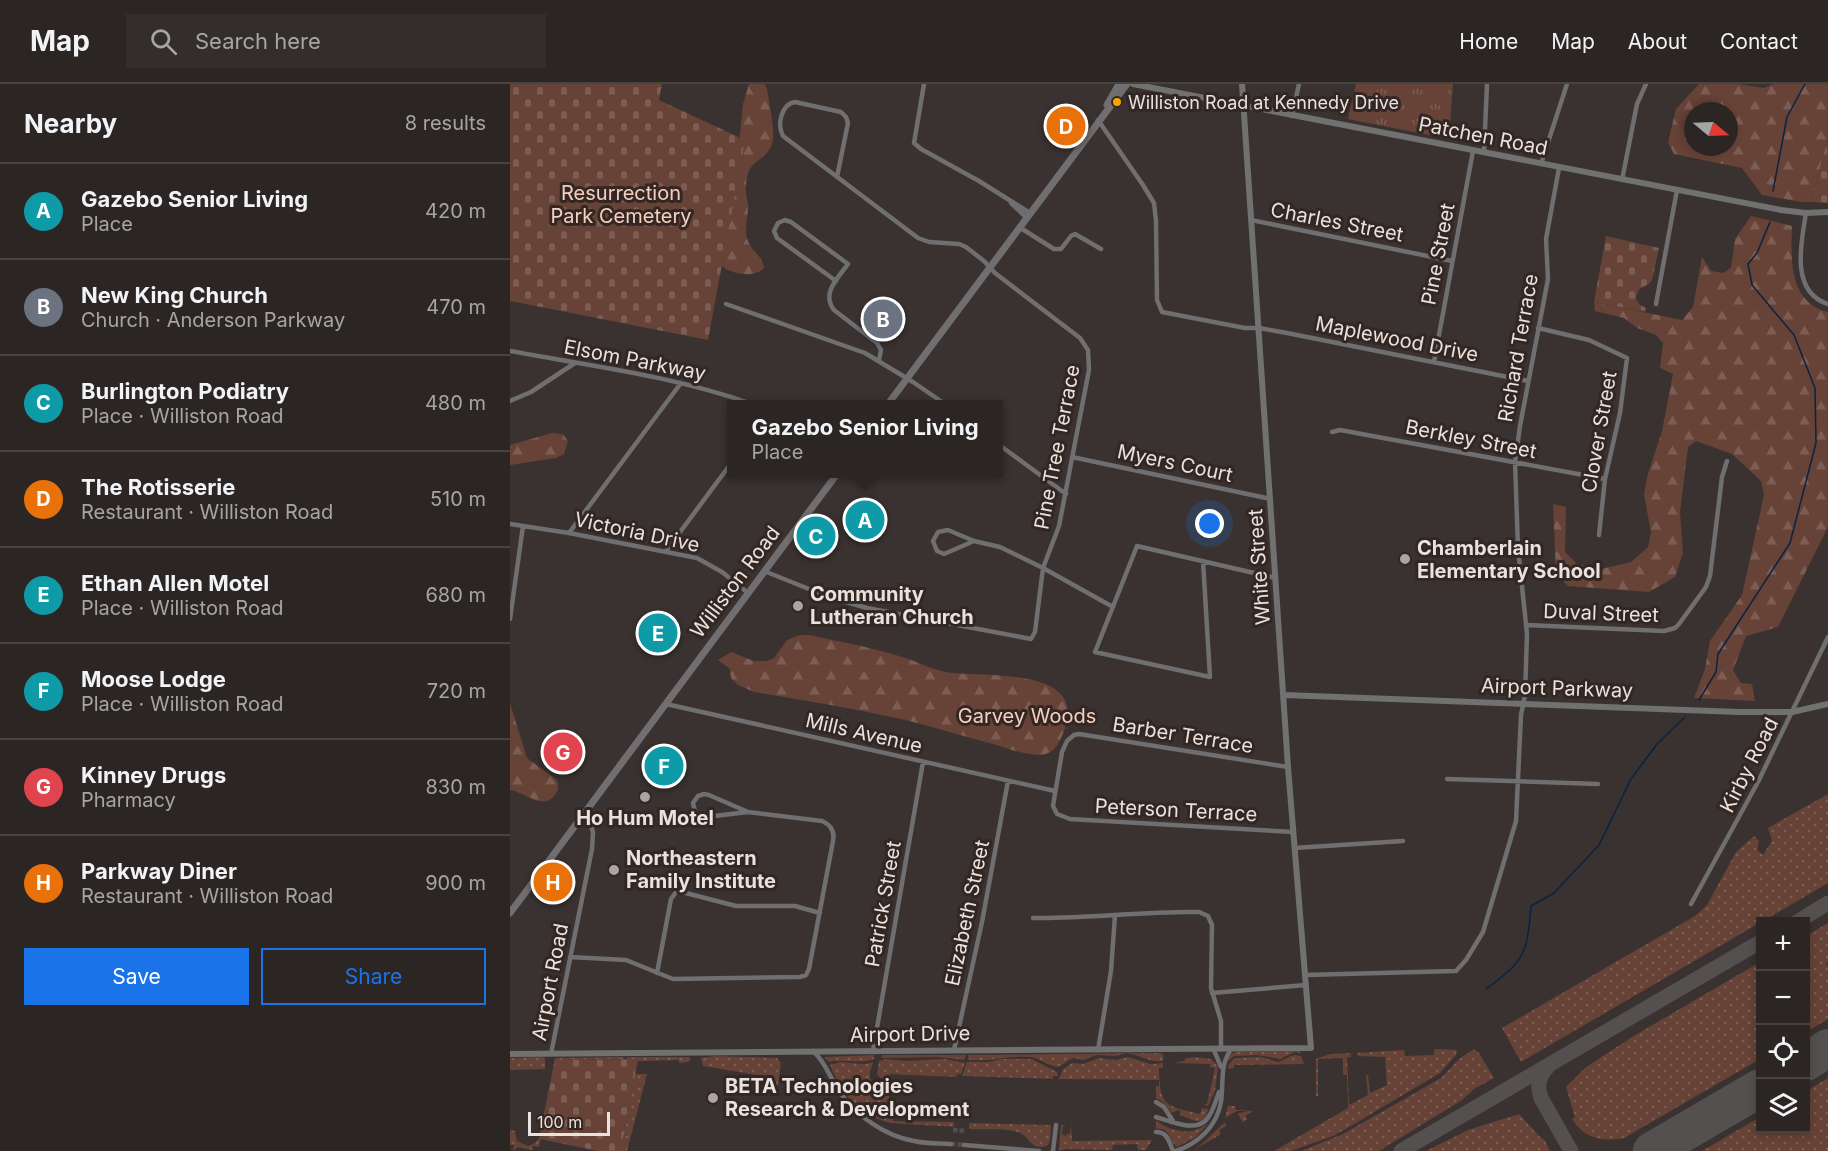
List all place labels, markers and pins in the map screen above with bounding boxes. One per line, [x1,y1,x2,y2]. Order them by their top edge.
place label: Williston Road at Kennedy Drive [1128,92,1399,113]
marker: Williston Road at Kennedy Drive [1111,96,1123,108]
pin: D [1046,104,1086,148]
pin: B [864,296,902,342]
pin: A [846,498,884,542]
pin: C [796,514,836,558]
place label: Chamberlain Elementary School [1417,536,1601,583]
marker: Chamberlain Elementary School [1398,552,1412,566]
place label: Community Lutheran Church [810,582,974,629]
marker: Community Lutheran Church [791,599,805,613]
pin: E [638,610,678,656]
pin: G [544,730,582,774]
pin: F [644,744,684,788]
marker: Ho Hum Motel [638,790,652,804]
place label: Ho Hum Motel [576,806,714,830]
place label: Northeastern Family Institute [626,846,776,893]
pin: H [534,860,573,904]
marker: Northeastern Family Institute [607,863,621,877]
place label: BETA Technologies Research & Development [725,1074,969,1121]
marker: BETA Technologies Research & Development [706,1091,720,1105]

